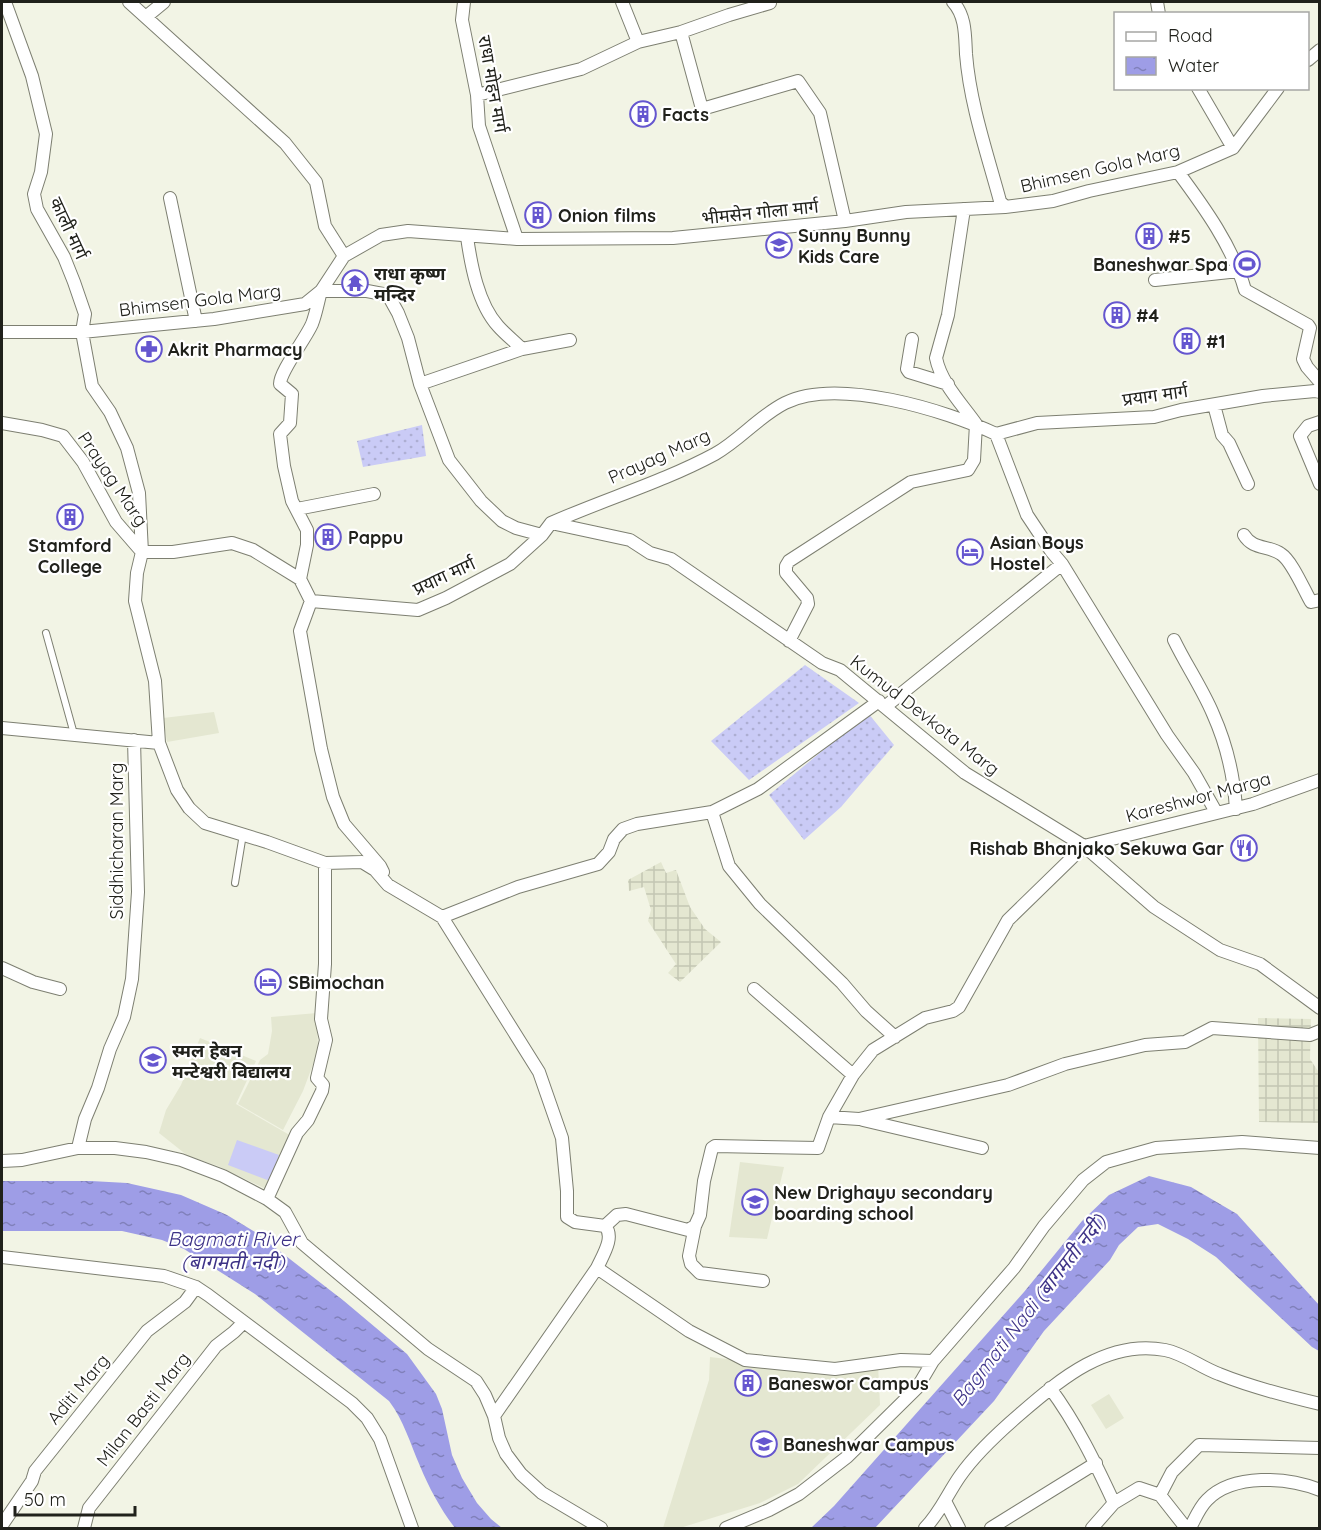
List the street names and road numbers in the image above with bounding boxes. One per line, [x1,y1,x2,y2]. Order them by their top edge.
street label: राधा मोहन मार्ग [473,34,513,135]
street label: Bhimsen Gola Marg [1018,138,1182,198]
street label: काली मार्ग [45,193,94,264]
street label: भीमसेन गोला मार्ग [700,194,821,230]
street label: Bhimsen Gola Marg [118,279,282,321]
street label: प्रयाग मार्ग [1121,379,1190,411]
street label: Prayag Marg [604,423,714,489]
street label: Prayag Marg [73,427,153,531]
street label: प्रयाग मार्ग [409,551,480,600]
street label: Kumud Devkota Marg [846,650,1004,780]
street label: Siddhicharan Marg [105,763,128,919]
street label: Kareshwor Marga [1123,767,1273,827]
street label: Milan Basti Marg [91,1347,195,1471]
street label: Aditi Marg [42,1349,114,1429]

